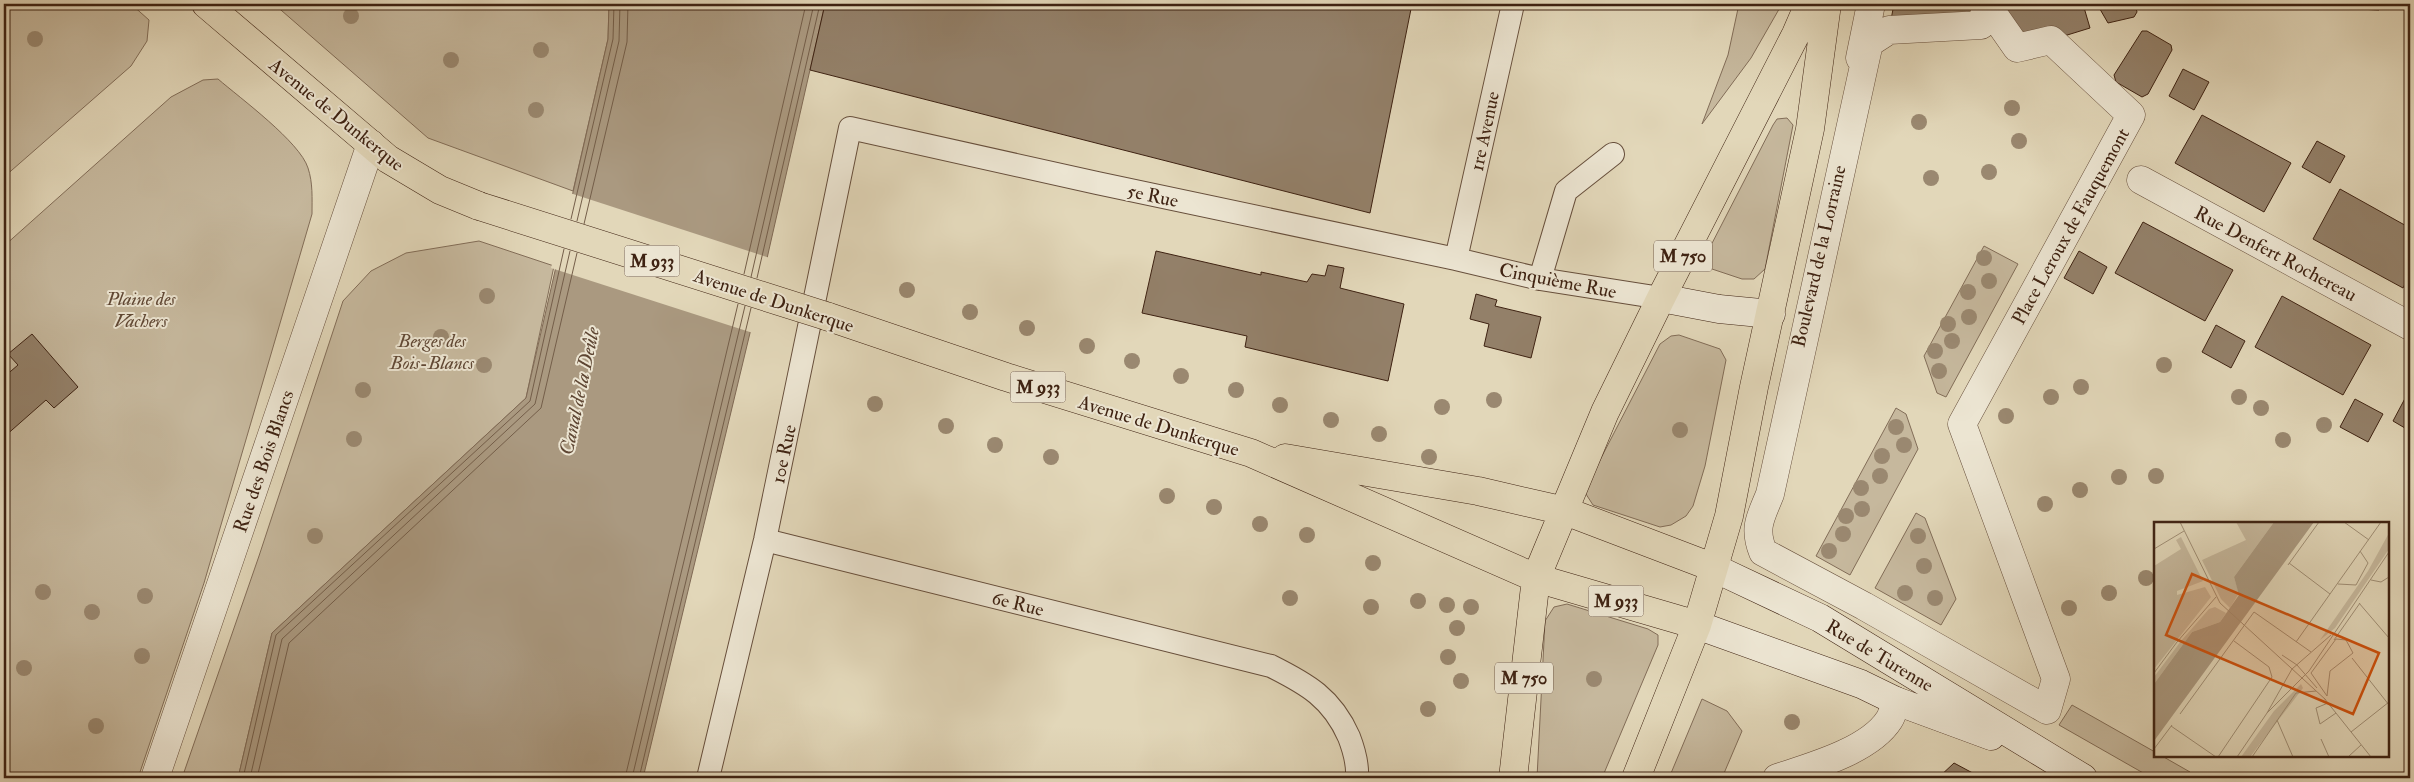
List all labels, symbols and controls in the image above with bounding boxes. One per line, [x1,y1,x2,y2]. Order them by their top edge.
street label: Avenue de Dunkerque [263,52,409,177]
street label: 1re Avenue [1465,89,1505,173]
street label: Place Leroux de Fauquemont [2007,124,2135,329]
street label: Boulevard de la Lorraine [1786,163,1852,350]
street label: 5e Rue [1125,179,1181,213]
street label: Rue Denfert Rochereau [2190,201,2361,307]
road number: M 750 [1654,240,1712,272]
road number: M 933 [624,246,680,276]
street label: Cinquième Rue [1497,258,1619,304]
street label: Avenue de Dunkerque [690,263,857,338]
park label: Plaine des Vachers [105,287,176,333]
water label: Canal de la Deûle [554,325,605,457]
park label: Berges des Bois-Blancs [389,329,475,375]
road number: M 933 [1010,372,1066,402]
street label: Rue des Bois Blancs [228,387,300,536]
street label: Avenue de Dunkerque [1074,390,1242,462]
street label: 10e Rue [766,423,802,486]
inset map [2154,522,2389,757]
street label: 6e Rue [989,586,1046,622]
road number: M 933 [1588,586,1644,616]
street label: Rue de Turenne [1821,614,1938,697]
road number: M 750 [1495,662,1553,694]

